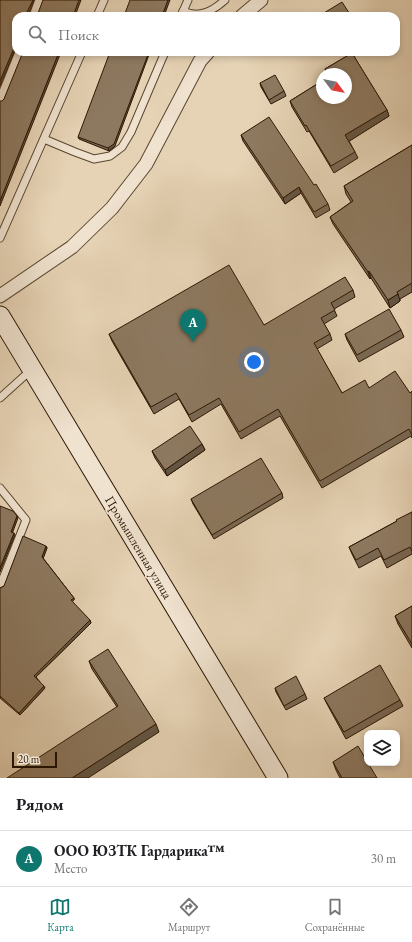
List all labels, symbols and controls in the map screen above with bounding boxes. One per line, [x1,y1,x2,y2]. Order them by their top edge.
search box [12,12,400,56]
icon: search [26,23,48,45]
text: Поиск [58,25,99,44]
north arrow [316,68,352,104]
pin: A [180,309,206,342]
your location [244,352,264,372]
street label: Промышленная улица [101,492,177,603]
map controls [364,730,400,766]
button: layers [364,730,400,766]
scale bar [12,750,57,769]
text: 20 m [18,752,39,766]
text: Рядом [16,793,64,815]
text: ООО ЮЗТК Гардарика™ [54,841,225,860]
text: A [24,850,34,867]
text: 30 m [371,850,396,867]
text: Место [54,860,87,877]
tab: Карта [47,896,74,934]
tab: Маршрут [168,896,210,934]
tab: Сохранённые [305,896,365,934]

